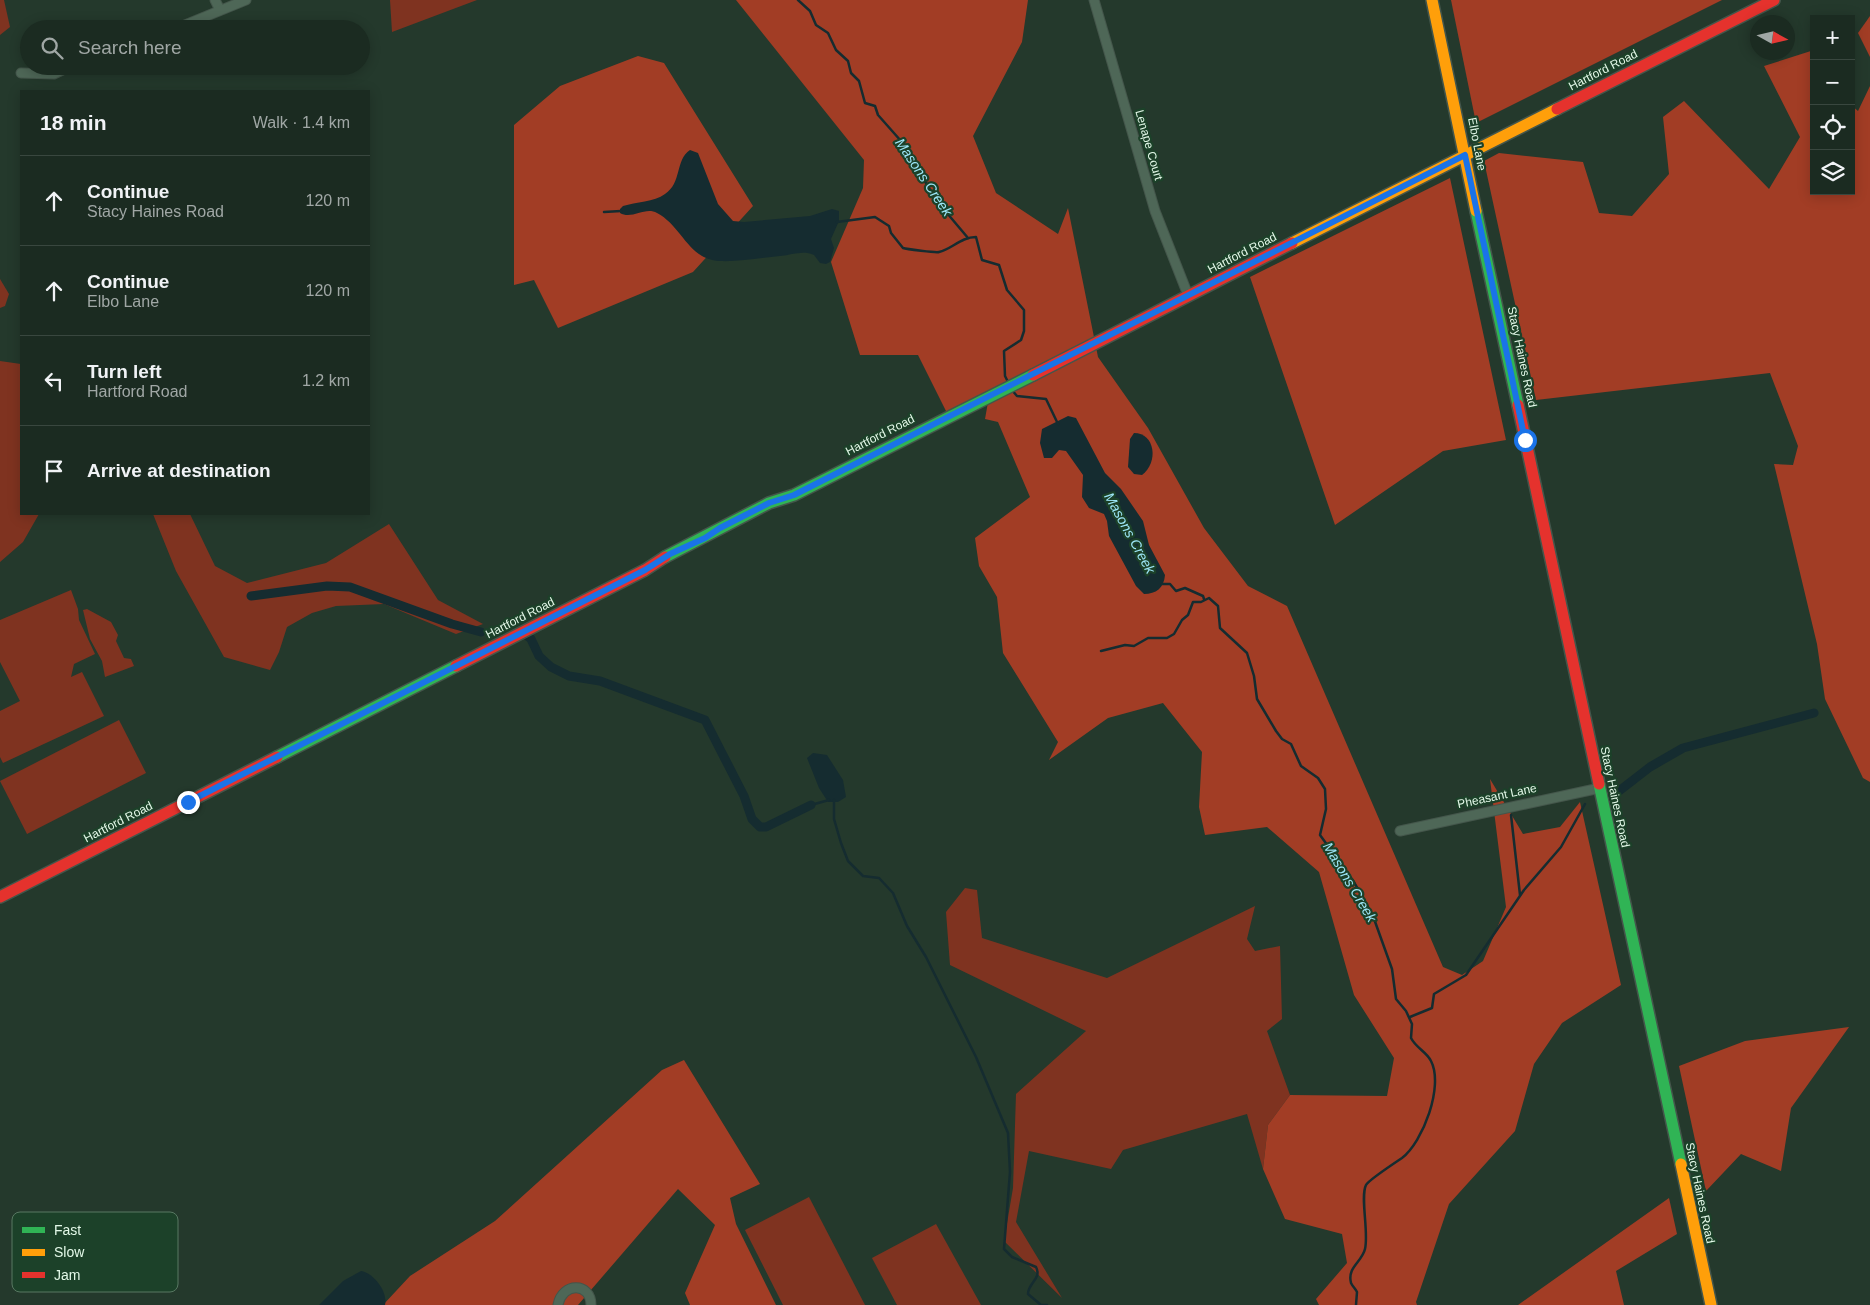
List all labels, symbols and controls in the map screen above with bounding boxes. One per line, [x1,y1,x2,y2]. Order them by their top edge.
north arrow [1750,15,1795,60]
map controls [1810,15,1855,195]
button: + [1810,15,1855,60]
search box [20,20,370,75]
icon: search [38,34,66,62]
text: Search here [78,37,182,58]
street label: Hartford Road [1566,47,1640,93]
button: − [1810,60,1855,105]
button: locate [1810,105,1855,150]
street label: Lenape Court [1132,108,1166,183]
text: 18 min [40,111,107,134]
text: Walk · 1.4 km [253,114,350,131]
street label: Elbo Lane [1465,116,1489,172]
water label: Masons Creek [892,135,956,220]
button: layers [1810,150,1855,195]
text: Continue [87,181,169,202]
icon: ahead [40,187,68,215]
text: 120 m [306,192,350,209]
text: Stacy Haines Road [87,203,224,220]
street label: Hartford Road [1205,230,1279,276]
text: Continue [87,271,169,292]
icon: ahead [40,277,68,305]
text: 120 m [306,282,350,299]
text: Elbo Lane [87,293,159,310]
street label: Stacy Haines Road [1504,305,1540,409]
text: Turn left [87,361,162,382]
icon: left [40,367,68,395]
text: 1.2 km [302,372,350,389]
text: Hartford Road [87,383,188,400]
street label: Hartford Road [843,412,917,458]
route start [1514,429,1537,452]
icon: arrive [40,457,68,485]
text: Arrive at destination [87,460,271,481]
water label: Masons Creek [1101,490,1159,577]
street label: Hartford Road [483,595,557,641]
street label: Stacy Haines Road [1597,745,1633,849]
street label: Pheasant Lane [1456,781,1538,811]
route end [177,791,200,814]
street label: Hartford Road [81,799,155,845]
water label: Masons Creek [1320,839,1381,926]
street label: Stacy Haines Road [1682,1141,1718,1245]
legend [12,1212,178,1292]
text: Fast [54,1222,81,1238]
text: Slow [54,1244,85,1260]
text: Jam [54,1267,80,1283]

